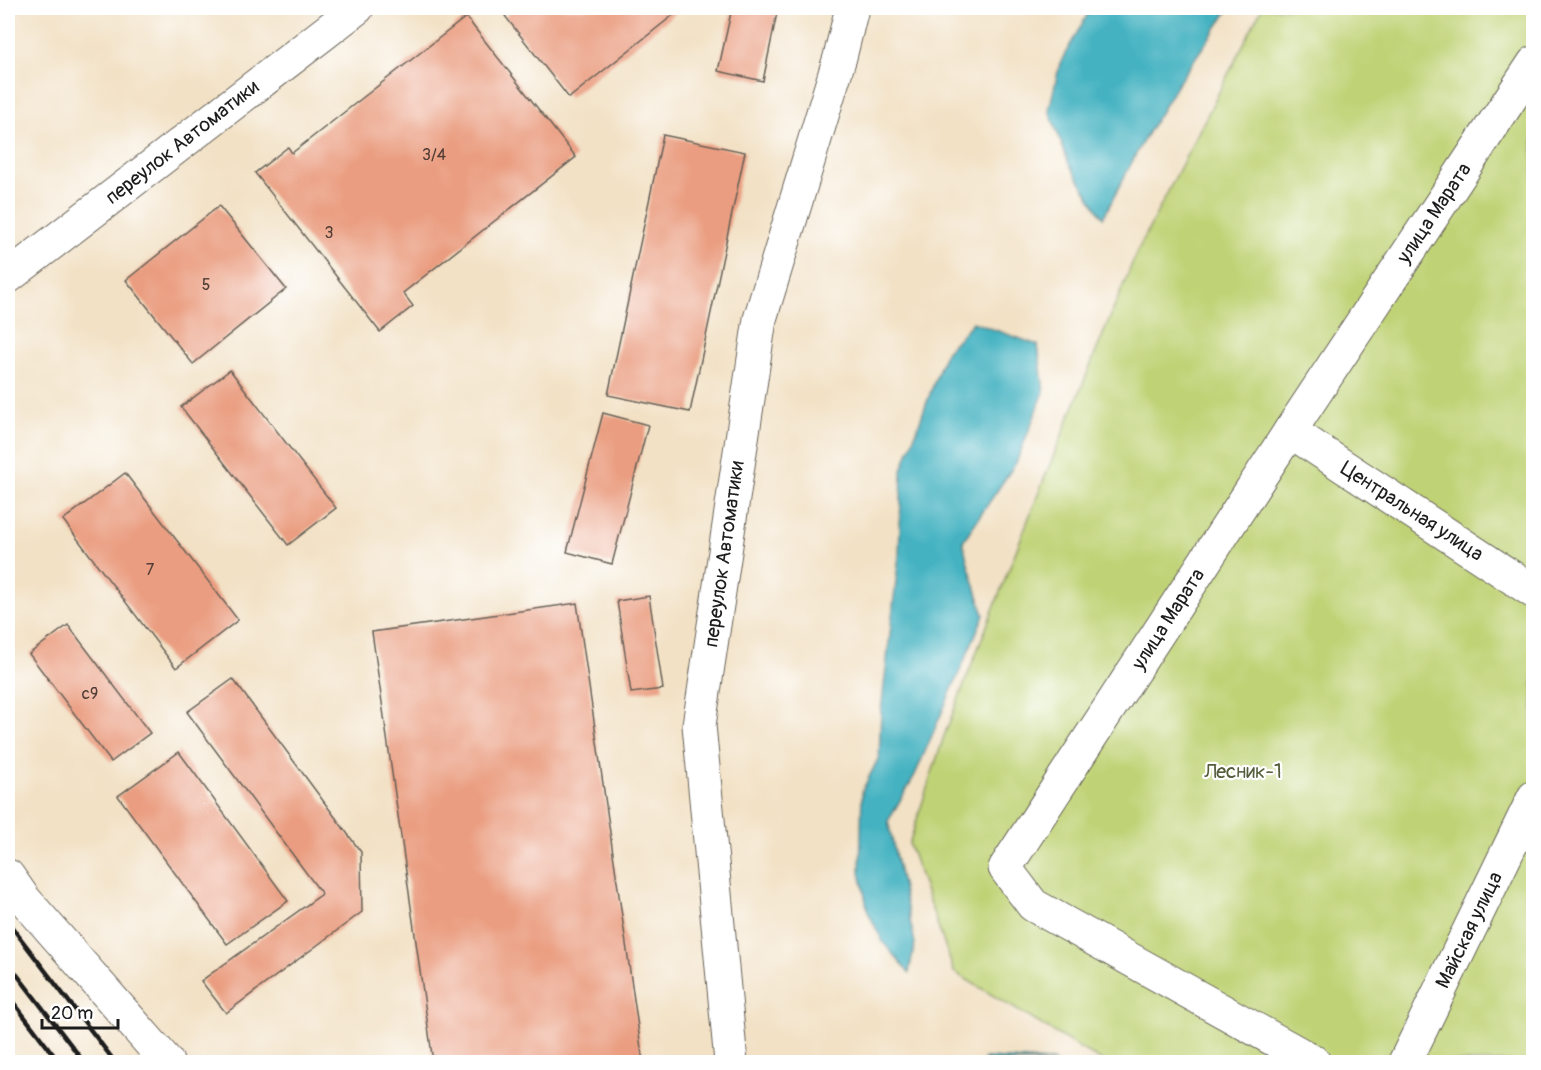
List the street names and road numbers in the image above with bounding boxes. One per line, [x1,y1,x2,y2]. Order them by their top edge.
street label: переулок Автоматики [100,74,264,210]
street label: улица Марата [1391,158,1477,269]
street label: Центральная улица [1336,455,1488,567]
street label: переулок Автоматики [699,459,749,649]
street label: улица Марата [1125,564,1210,675]
street label: Майская улица [1430,868,1508,992]

